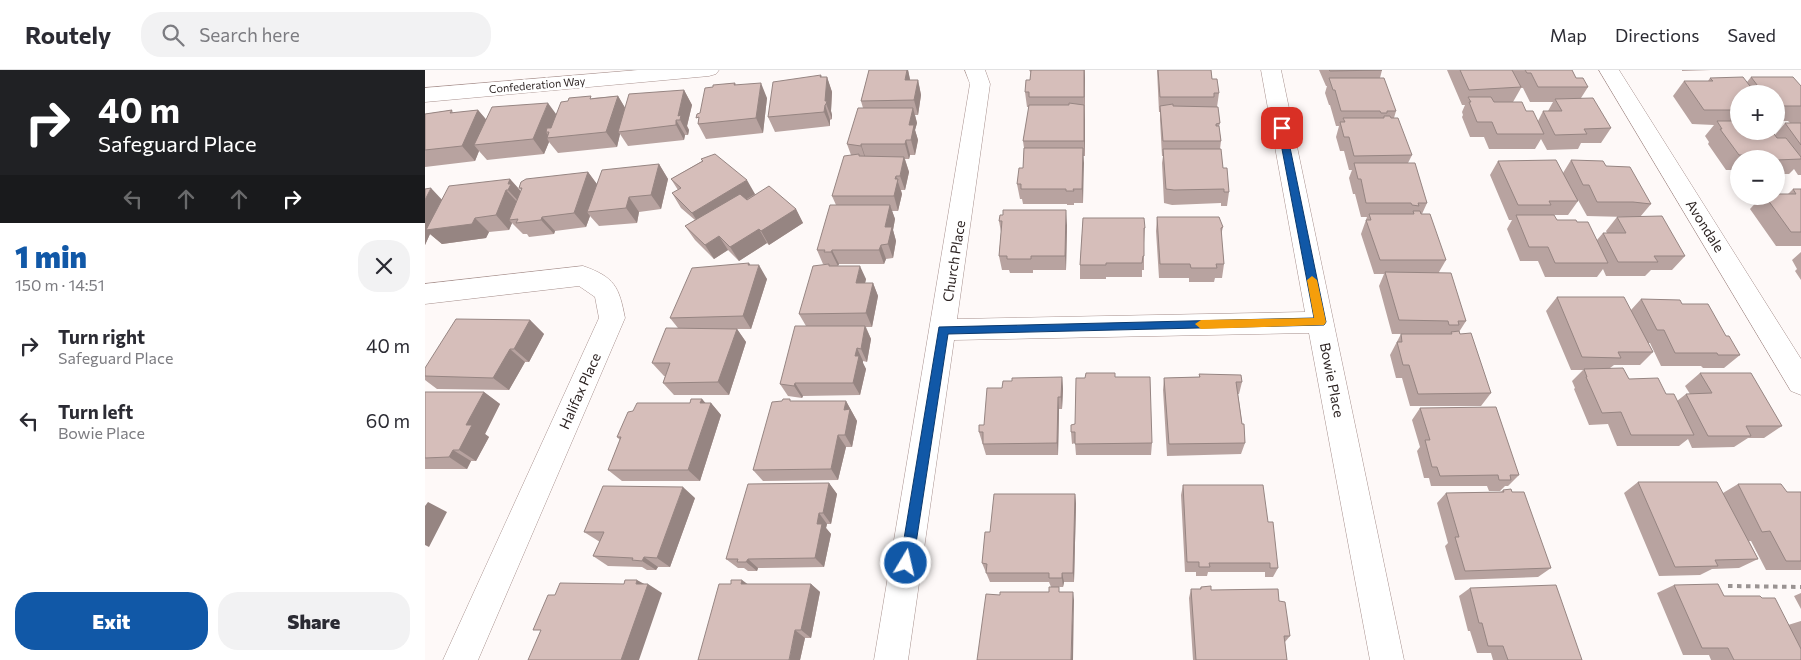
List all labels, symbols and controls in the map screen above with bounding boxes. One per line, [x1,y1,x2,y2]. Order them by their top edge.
search box [141,12,491,57]
text: Routely [25,20,111,49]
icon: search [159,21,187,49]
text: Search here [199,23,300,46]
text: Map [1550,24,1587,46]
text: Directions [1615,24,1699,46]
text: Saved [1727,24,1776,46]
street label: Confederation Way [488,74,586,95]
map controls [1730,85,1785,205]
button: + [1730,85,1785,140]
text: 40 m [98,87,180,130]
icon: right [15,90,80,155]
pin [1261,107,1303,149]
icon: arrive [1268,114,1296,142]
text: Safeguard Place [98,130,257,157]
button: − [1730,150,1785,205]
icon: left [119,185,147,213]
icon: ahead [172,185,200,213]
icon: ahead [225,185,253,213]
icon: right [278,185,306,213]
street label: Avondale [1683,196,1728,255]
street label: Church Place [939,219,968,303]
text: 1 min [15,237,87,274]
button: close [358,240,410,292]
text: 150 m · 14:51 [15,275,105,294]
text: Turn right [58,325,145,348]
icon: right [15,332,43,360]
text: 40 m [366,334,410,357]
street label: Bowie Place [1317,341,1348,419]
text: Safeguard Place [58,348,173,367]
street label: Halifax Place [555,350,604,432]
text: Turn left [58,400,133,423]
icon: left [15,407,43,435]
text: 60 m [366,409,410,432]
text: Bowie Place [58,423,145,442]
position arrow [879,536,931,588]
button: Exit [15,592,208,650]
button: Share [218,592,410,650]

